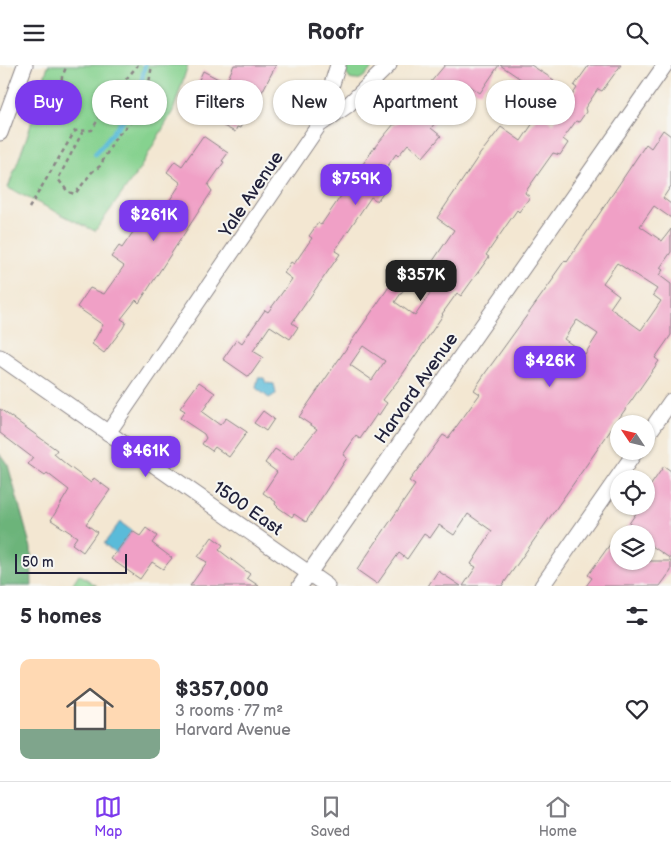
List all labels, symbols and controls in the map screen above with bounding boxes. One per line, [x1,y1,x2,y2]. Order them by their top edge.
icon: menu [20,19,48,47]
text: Roofr [307,19,364,46]
icon: search [623,19,651,47]
chip: Buy [15,80,82,125]
chip: Rent [92,80,167,125]
chip: Filters [177,80,263,125]
chip: New [273,80,345,125]
chip: Apartment [355,80,476,125]
chip: House [486,80,575,125]
street label: Yale Avenue [214,147,288,242]
pin: $759K [321,163,391,206]
text: $759K [332,170,380,189]
pin: $261K [119,199,189,242]
text: $261K [130,206,178,225]
pin: $357K [386,259,456,302]
text: $357K [397,266,445,285]
street label: Harvard Avenue [370,329,463,448]
pin: $426K [515,345,585,388]
text: $426K [525,352,575,371]
north arrow [610,415,655,460]
map controls [610,415,655,570]
pin: $461K [111,435,181,478]
text: $461K [122,442,170,461]
button: locate [610,470,655,515]
street label: 1500 East [209,477,287,540]
button: layers [610,525,655,570]
scale bar [15,551,128,574]
text: 50 m [22,554,54,571]
icon: filters [623,602,651,630]
text: 5 homes [20,604,102,629]
text: $357,000 [175,677,269,702]
icon: home [60,679,120,739]
icon: heart [623,695,651,723]
text: 3 rooms · 77 m² [175,702,283,721]
text: Harvard Avenue [175,721,291,740]
tab: Map [94,793,122,840]
tab: Saved [311,793,350,840]
tab: Home [539,793,577,840]

